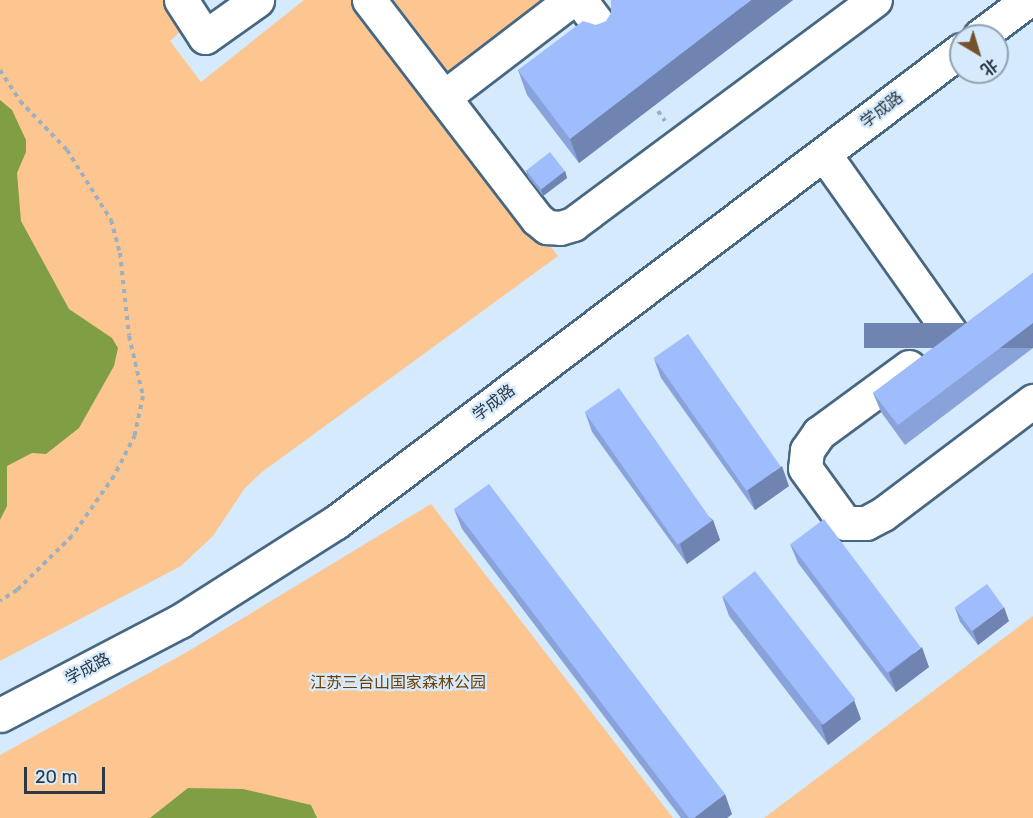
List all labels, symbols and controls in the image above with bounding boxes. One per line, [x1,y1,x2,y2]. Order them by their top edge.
north arrow [949,24,1009,84]
text: 北 [977,55,1001,79]
street label: 学成路 [857,88,907,132]
street label: 学成路 [469,381,519,425]
street label: 学成路 [62,649,114,689]
park label: 江苏三台山国家森林公园 [310,673,486,693]
scale bar [27,755,108,793]
text: 20 m [35,766,77,788]

